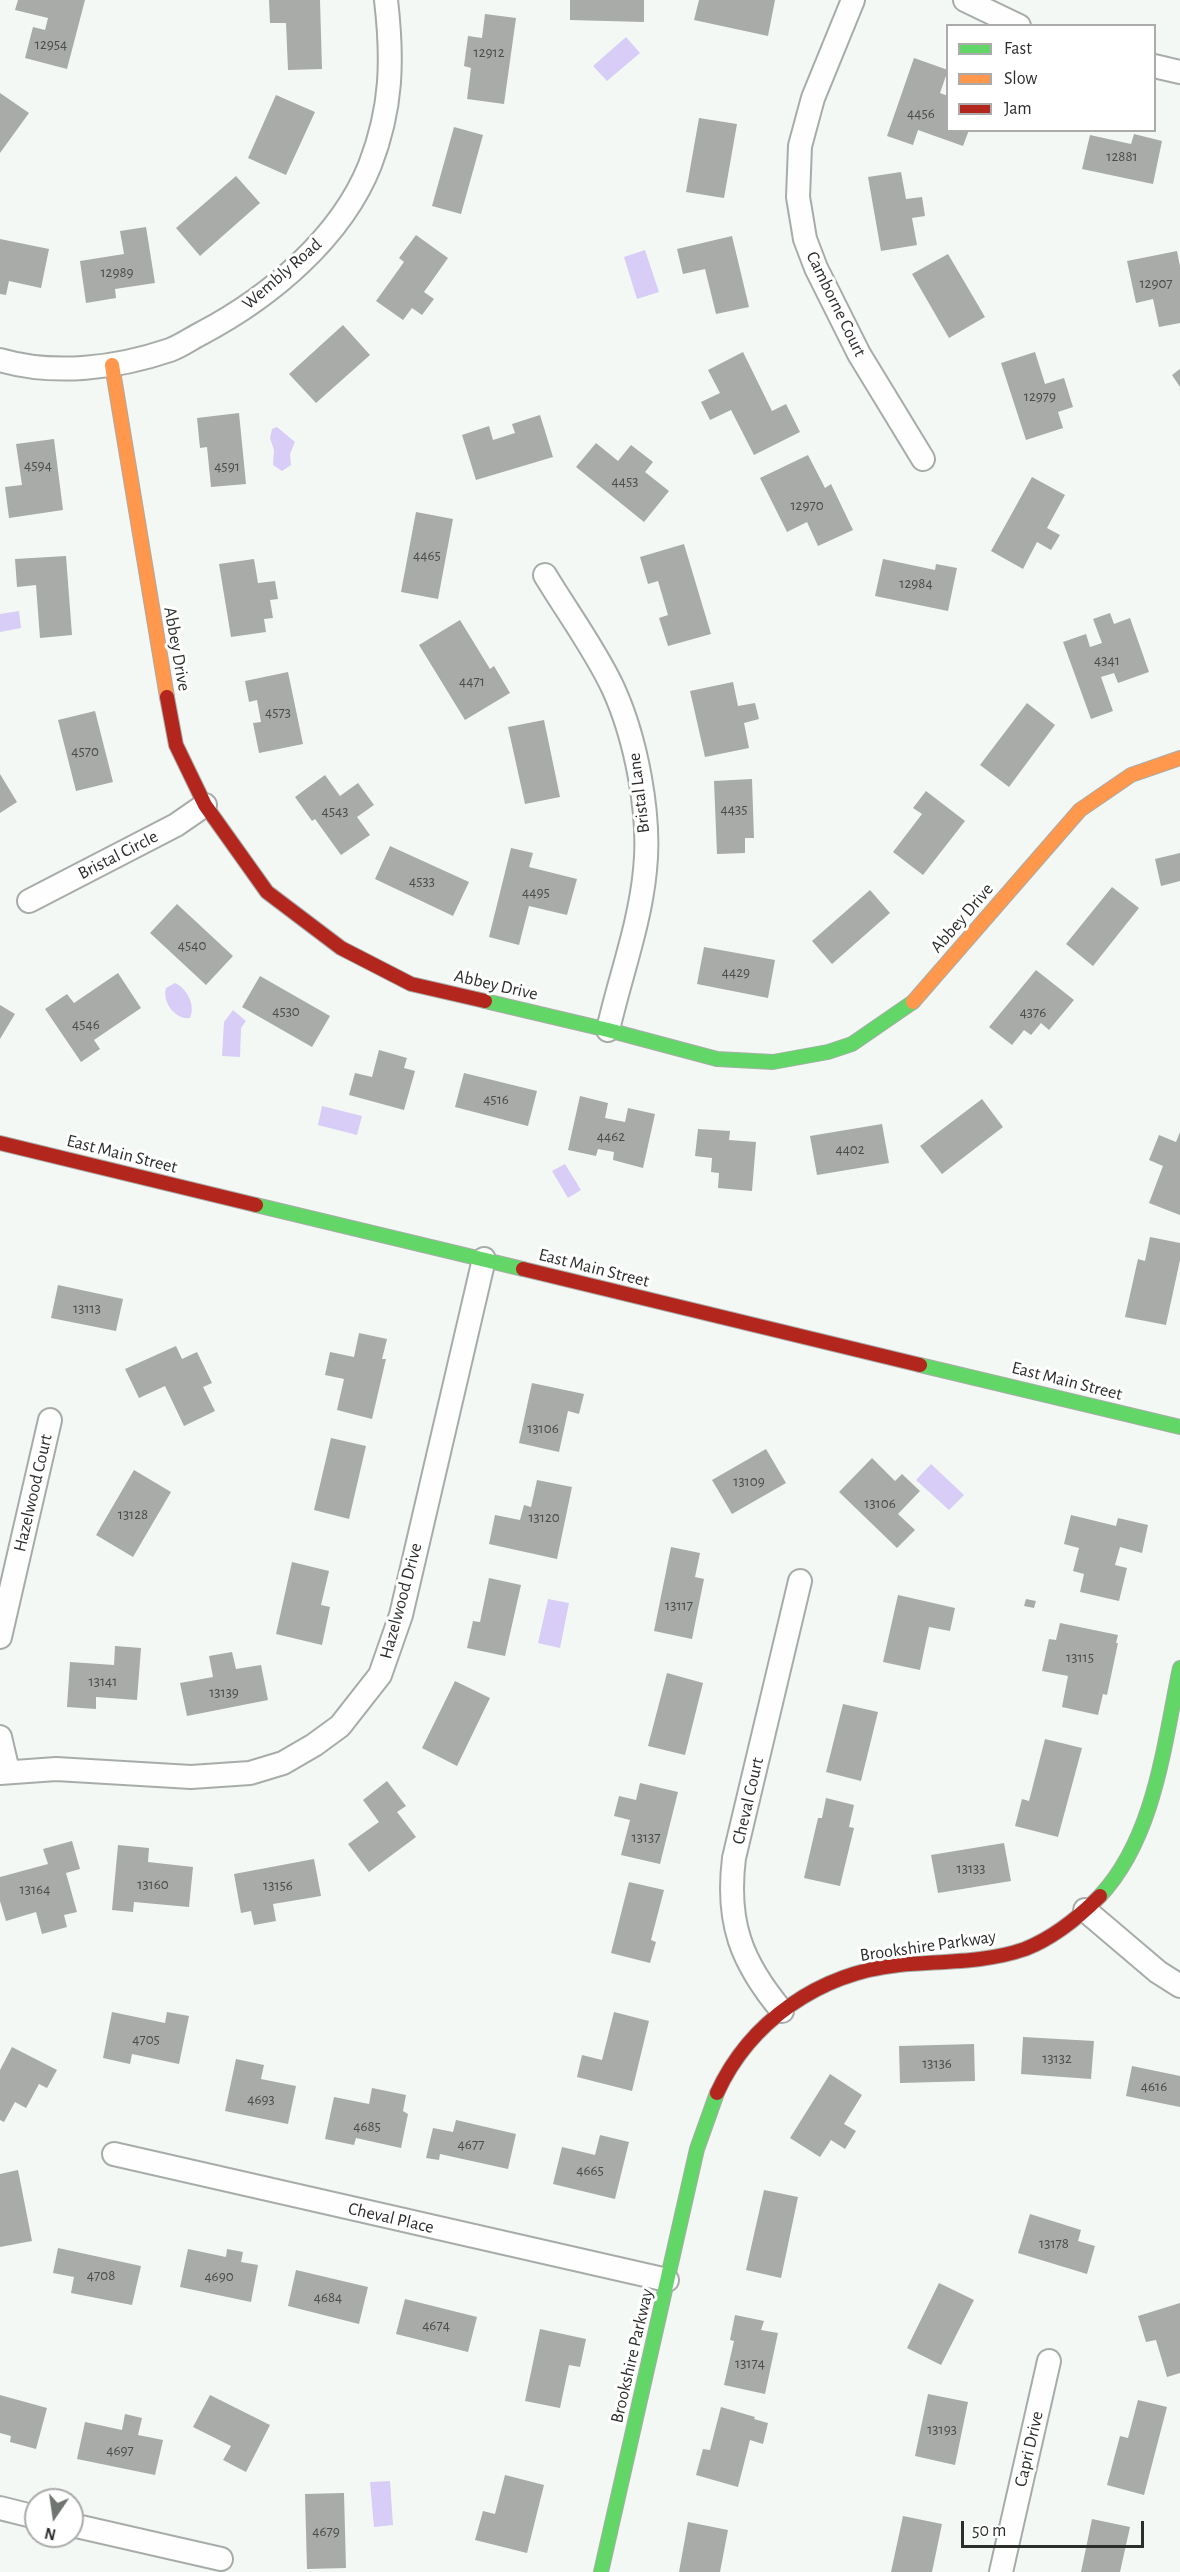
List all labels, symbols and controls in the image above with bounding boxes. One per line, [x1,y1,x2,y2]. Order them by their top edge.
legend [946,24,1156,132]
house number: 12954 [35,35,67,53]
text: Fast [1004,40,1032,58]
house number: 12912 [473,43,505,61]
text: Slow [1004,70,1037,88]
text: Jam [1004,100,1032,118]
house number: 4456 [907,104,935,122]
house number: 12881 [1106,147,1138,165]
street label: Wembly Road [238,234,326,314]
street label: Camborne Court [801,248,871,360]
house number: 12989 [100,263,134,281]
house number: 12907 [1139,274,1173,292]
house number: 12979 [1024,387,1056,405]
house number: 4594 [24,456,52,474]
house number: 4591 [214,457,240,475]
house number: 4453 [612,472,638,490]
house number: 12970 [790,496,824,514]
house number: 4465 [413,546,441,564]
house number: 12984 [899,574,933,592]
street label: Abbey Drive [159,605,195,693]
house number: 4341 [1094,651,1120,669]
house number: 4471 [459,672,485,690]
house number: 4573 [265,703,291,721]
house number: 4570 [71,742,99,760]
street label: Bristal Lane [623,751,655,835]
house number: 4435 [721,800,747,818]
house number: 4543 [322,802,348,820]
street label: Bristal Circle [74,826,162,884]
house number: 4533 [409,872,435,890]
street label: Abbey Drive [926,879,998,957]
house number: 4495 [522,883,550,901]
house number: 4540 [178,936,206,954]
house number: 4429 [722,963,750,981]
street label: Abbey Drive [452,965,540,1005]
house number: 4530 [272,1002,300,1020]
house number: 4376 [1020,1003,1046,1021]
house number: 4546 [72,1015,100,1033]
house number: 4516 [483,1090,509,1108]
house number: 4462 [597,1127,625,1145]
street label: East Main Street [64,1130,180,1178]
house number: 4402 [835,1140,865,1158]
street label: East Main Street [536,1244,652,1292]
house number: 13113 [73,1299,101,1317]
street label: East Main Street [1009,1357,1125,1405]
house number: 13106 [527,1419,559,1437]
street label: Hazelwood Court [9,1432,57,1554]
house number: 13109 [733,1472,765,1490]
house number: 13106 [864,1494,896,1512]
house number: 13128 [118,1505,148,1523]
house number: 13120 [528,1508,560,1526]
street label: Hazelwood Drive [375,1541,427,1661]
house number: 13117 [665,1596,693,1614]
house number: 13115 [1066,1648,1094,1666]
house number: 13141 [89,1672,117,1690]
house number: 13139 [209,1683,239,1701]
street label: Cheval Court [728,1755,768,1847]
house number: 13137 [632,1828,660,1846]
house number: 13133 [957,1859,985,1877]
house number: 13160 [137,1875,169,1893]
house number: 13156 [263,1876,293,1894]
house number: 13164 [20,1880,50,1898]
street label: Brookshire Parkway [859,1926,997,1966]
house number: 4705 [132,2030,160,2048]
house number: 13132 [1042,2049,1072,2067]
house number: 13136 [922,2054,952,2072]
house number: 4616 [1141,2077,1167,2095]
house number: 4693 [247,2090,275,2108]
house number: 4685 [353,2117,381,2135]
house number: 4677 [458,2135,484,2153]
house number: 4665 [576,2161,604,2179]
street label: Cheval Place [346,2198,436,2238]
house number: 13178 [1039,2234,1069,2252]
house number: 4708 [87,2266,115,2284]
house number: 4690 [204,2267,234,2285]
street label: Brookshire Parkway [606,2287,658,2425]
house number: 4684 [314,2288,342,2306]
house number: 4674 [422,2316,450,2334]
house number: 13174 [735,2354,765,2372]
street label: Capri Drive [1010,2409,1048,2489]
house number: 13193 [927,2420,957,2438]
house number: 4697 [106,2441,134,2459]
north arrow [24,2488,84,2548]
scale bar [964,2509,1147,2547]
house number: 4679 [312,2522,340,2540]
text: 50 m [972,2522,1006,2540]
text: N [43,2525,58,2543]

